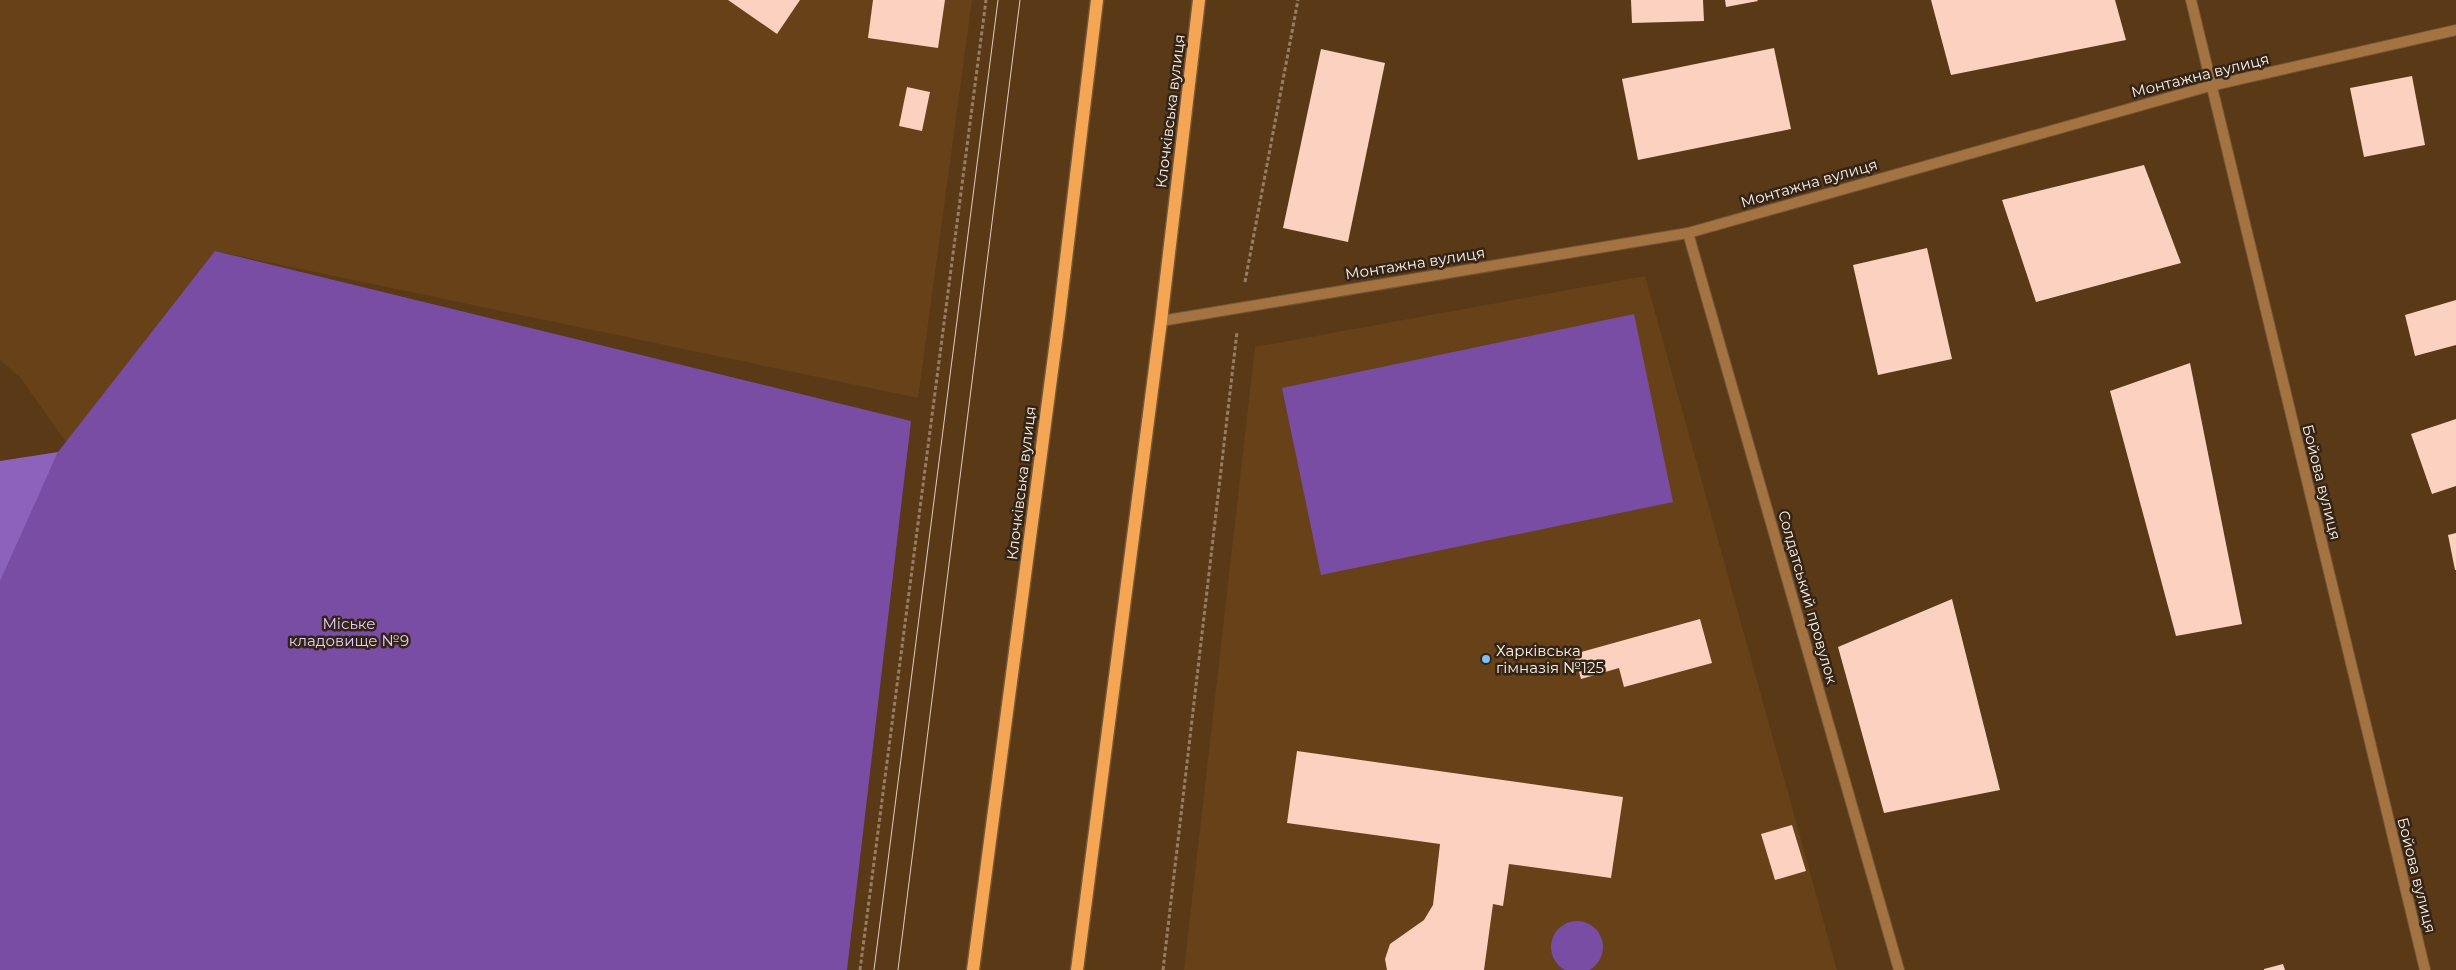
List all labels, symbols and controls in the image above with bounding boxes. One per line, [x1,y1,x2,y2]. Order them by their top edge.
street label: Клочківська вулиця [1151,33,1189,189]
street label: Монтажна вулиця [2129,49,2271,101]
street label: Монтажна вулиця [1738,154,1880,212]
street label: Монтажна вулиця [1344,243,1486,283]
street label: Клочківська вулиця [1002,405,1040,561]
street label: Бойова вулиця [2298,422,2346,542]
street label: Солдатський провулок [1774,508,1842,686]
park label: Міське кладовище №9 [289,614,409,650]
place label: Харківська гімназія №125 [1496,641,1604,677]
marker: Харківська гімназія №125 [1480,653,1492,665]
street label: Бойова вулиця [2393,815,2441,935]

